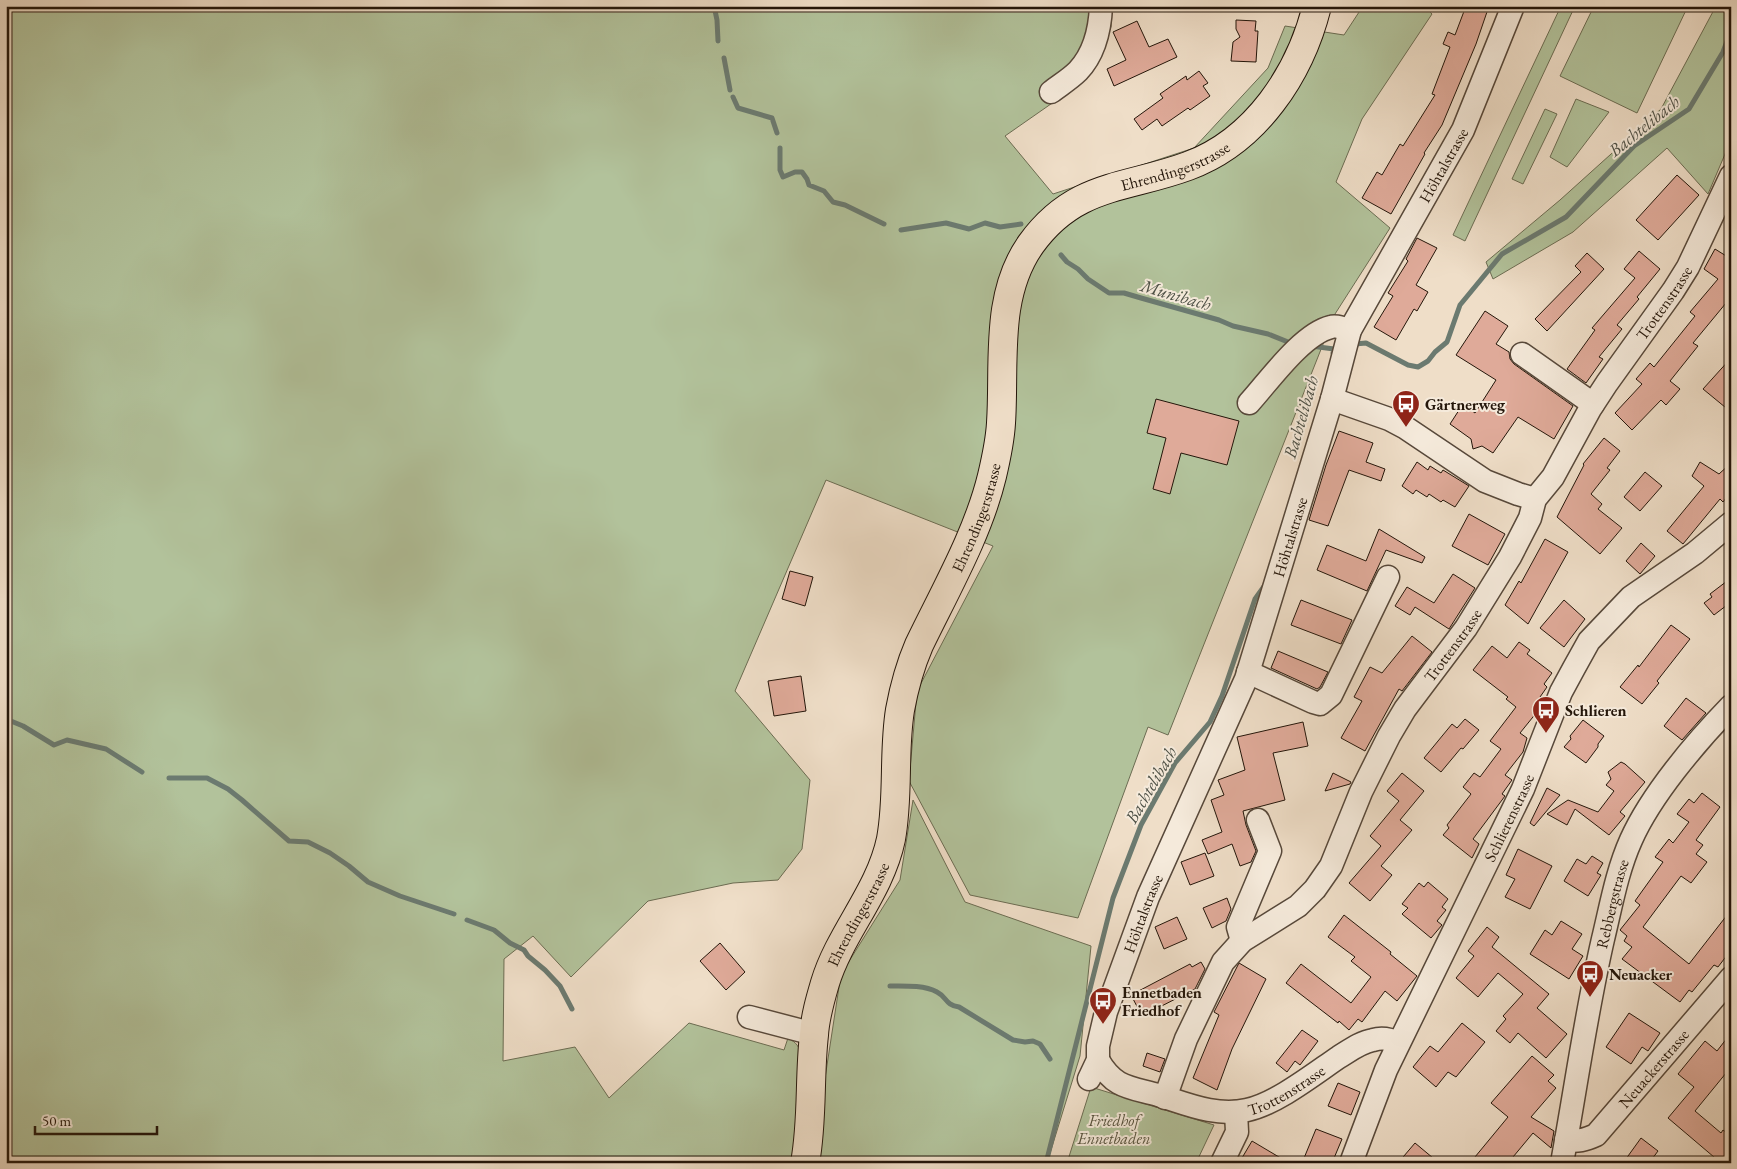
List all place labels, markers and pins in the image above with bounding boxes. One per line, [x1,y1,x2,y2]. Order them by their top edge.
bus stop icon: Gärtnerweg [1391,389,1421,428]
place label: Gärtnerweg [1425,394,1506,415]
bus stop icon: Schlieren [1531,695,1561,734]
place label: Schlieren [1565,700,1627,721]
bus stop icon: Neuacker [1575,959,1605,998]
place label: Neuacker [1609,964,1673,985]
place label: Ennetbaden Friedhof [1122,982,1202,1021]
bus stop icon: Ennetbaden Friedhof [1088,986,1118,1025]

